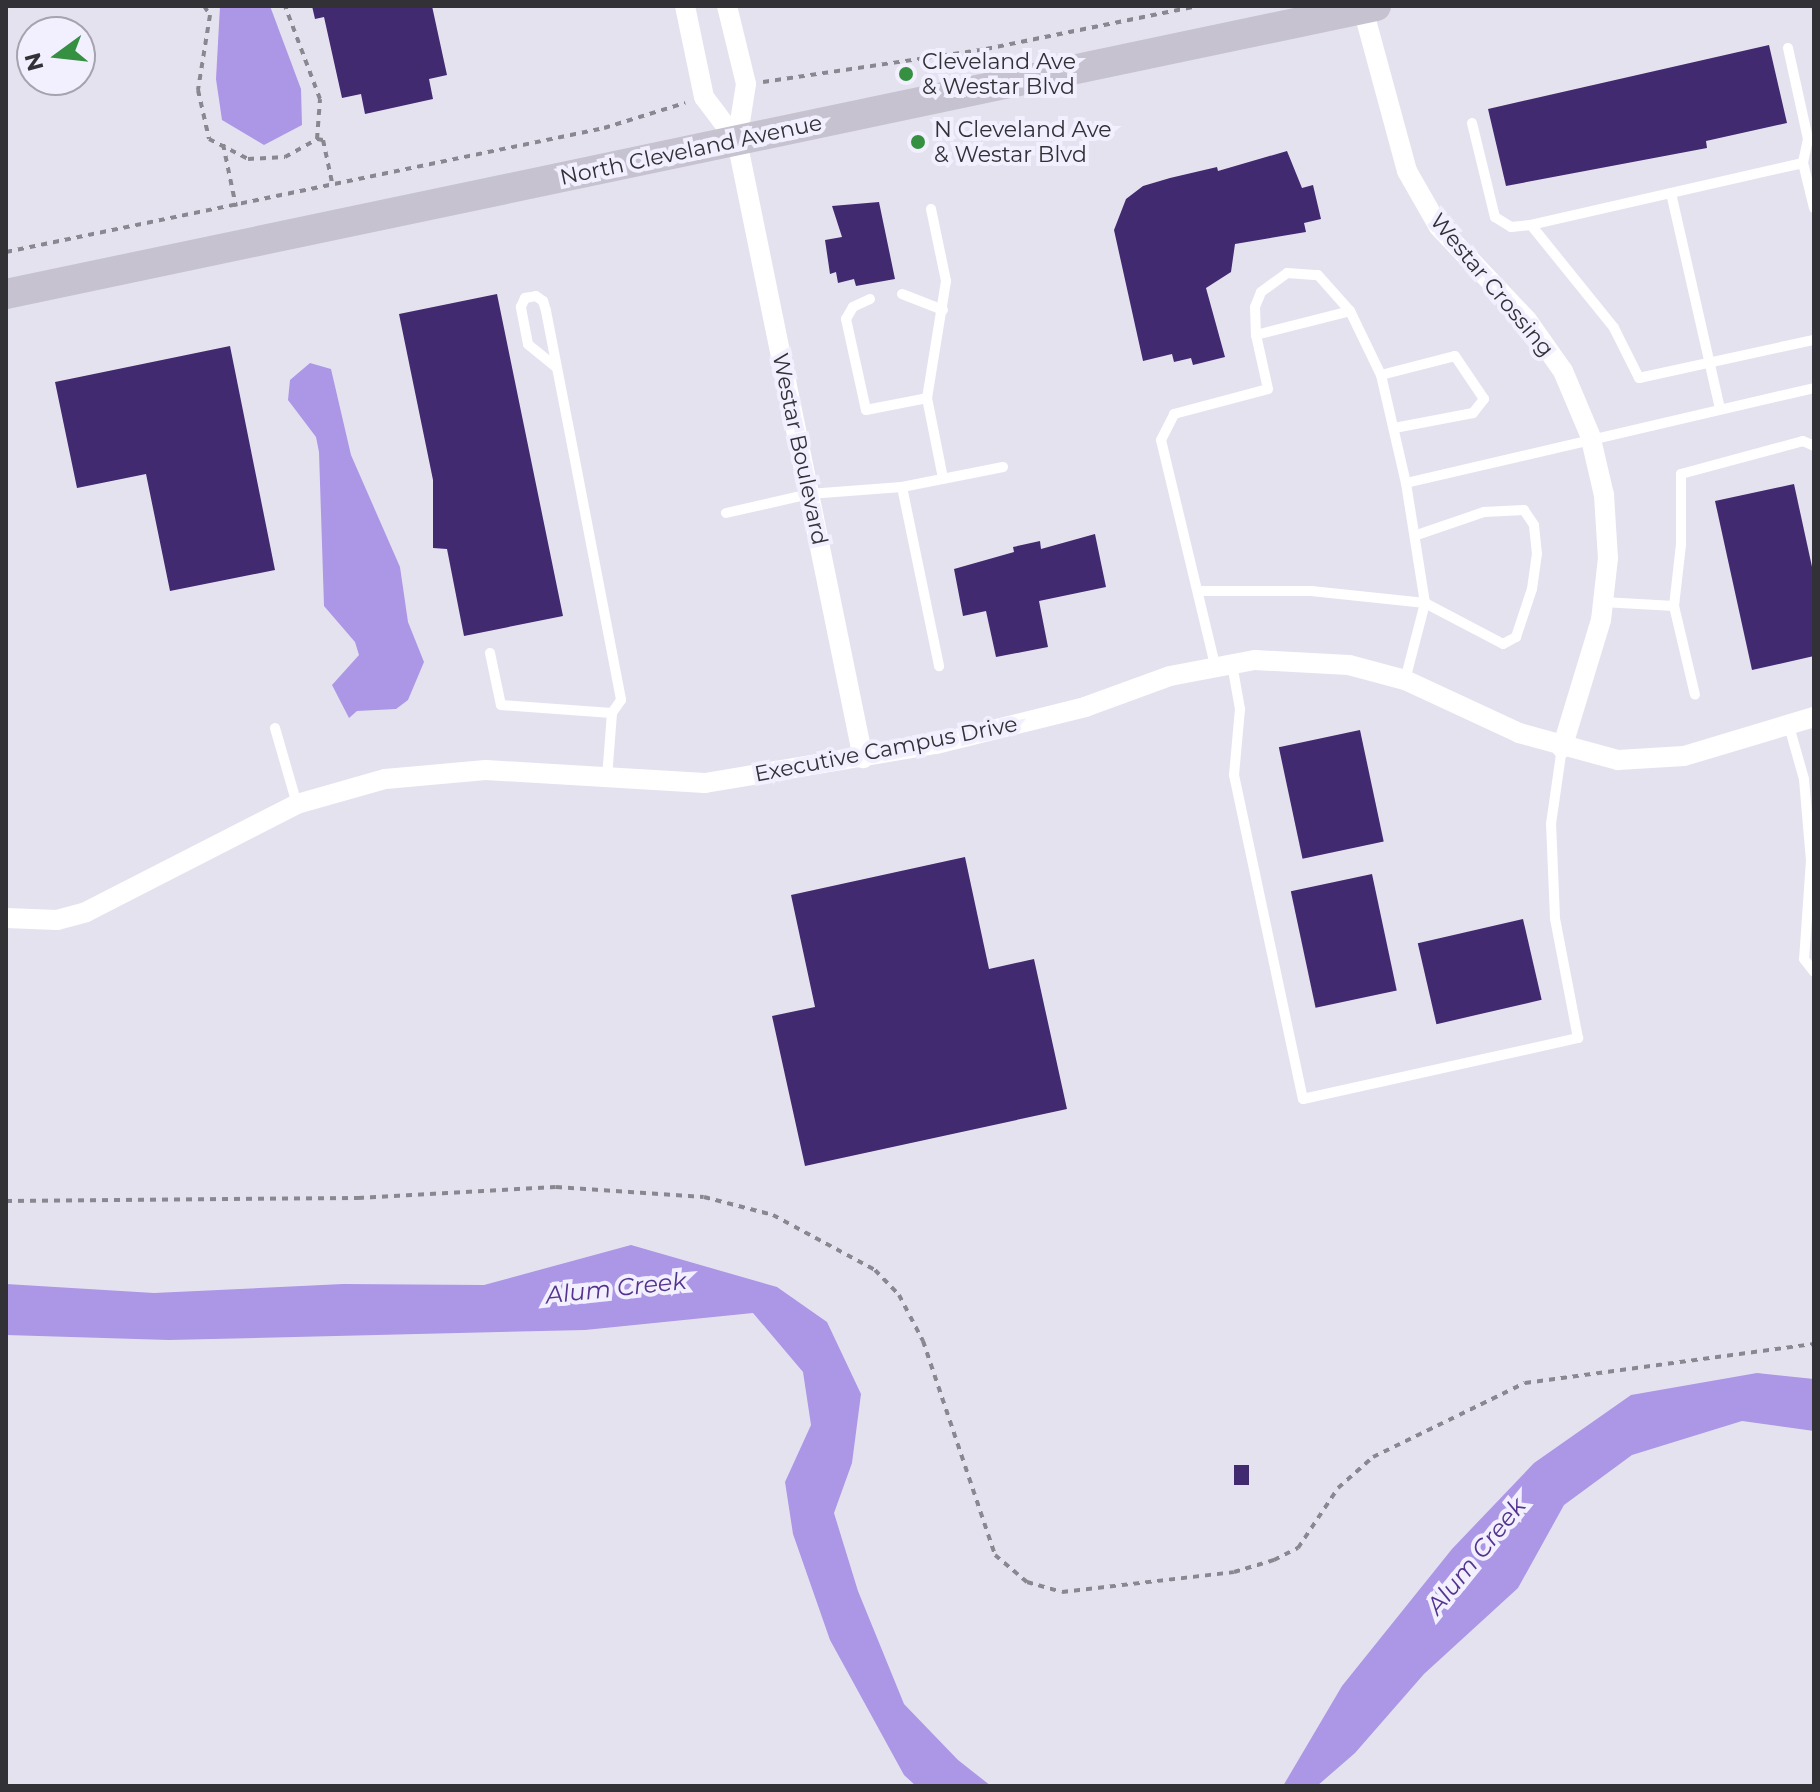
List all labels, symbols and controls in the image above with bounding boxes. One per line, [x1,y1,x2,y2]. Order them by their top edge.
north arrow [16,16,96,96]
place label: Cleveland Ave & Westar Blvd [922,48,1076,100]
text: N [19,50,50,74]
marker: Cleveland Ave & Westar Blvd [897,65,915,83]
street label: North Cleveland Avenue [558,109,824,191]
place label: N Cleveland Ave & Westar Blvd [934,116,1112,168]
marker: N Cleveland Ave & Westar Blvd [909,133,927,151]
street label: Westar Crossing [1424,208,1560,362]
street label: Westar Boulevard [767,351,833,547]
street label: Executive Campus Drive [752,711,1020,787]
water label: Alum Creek [544,1266,688,1310]
water label: Alum Creek [1420,1492,1532,1620]

